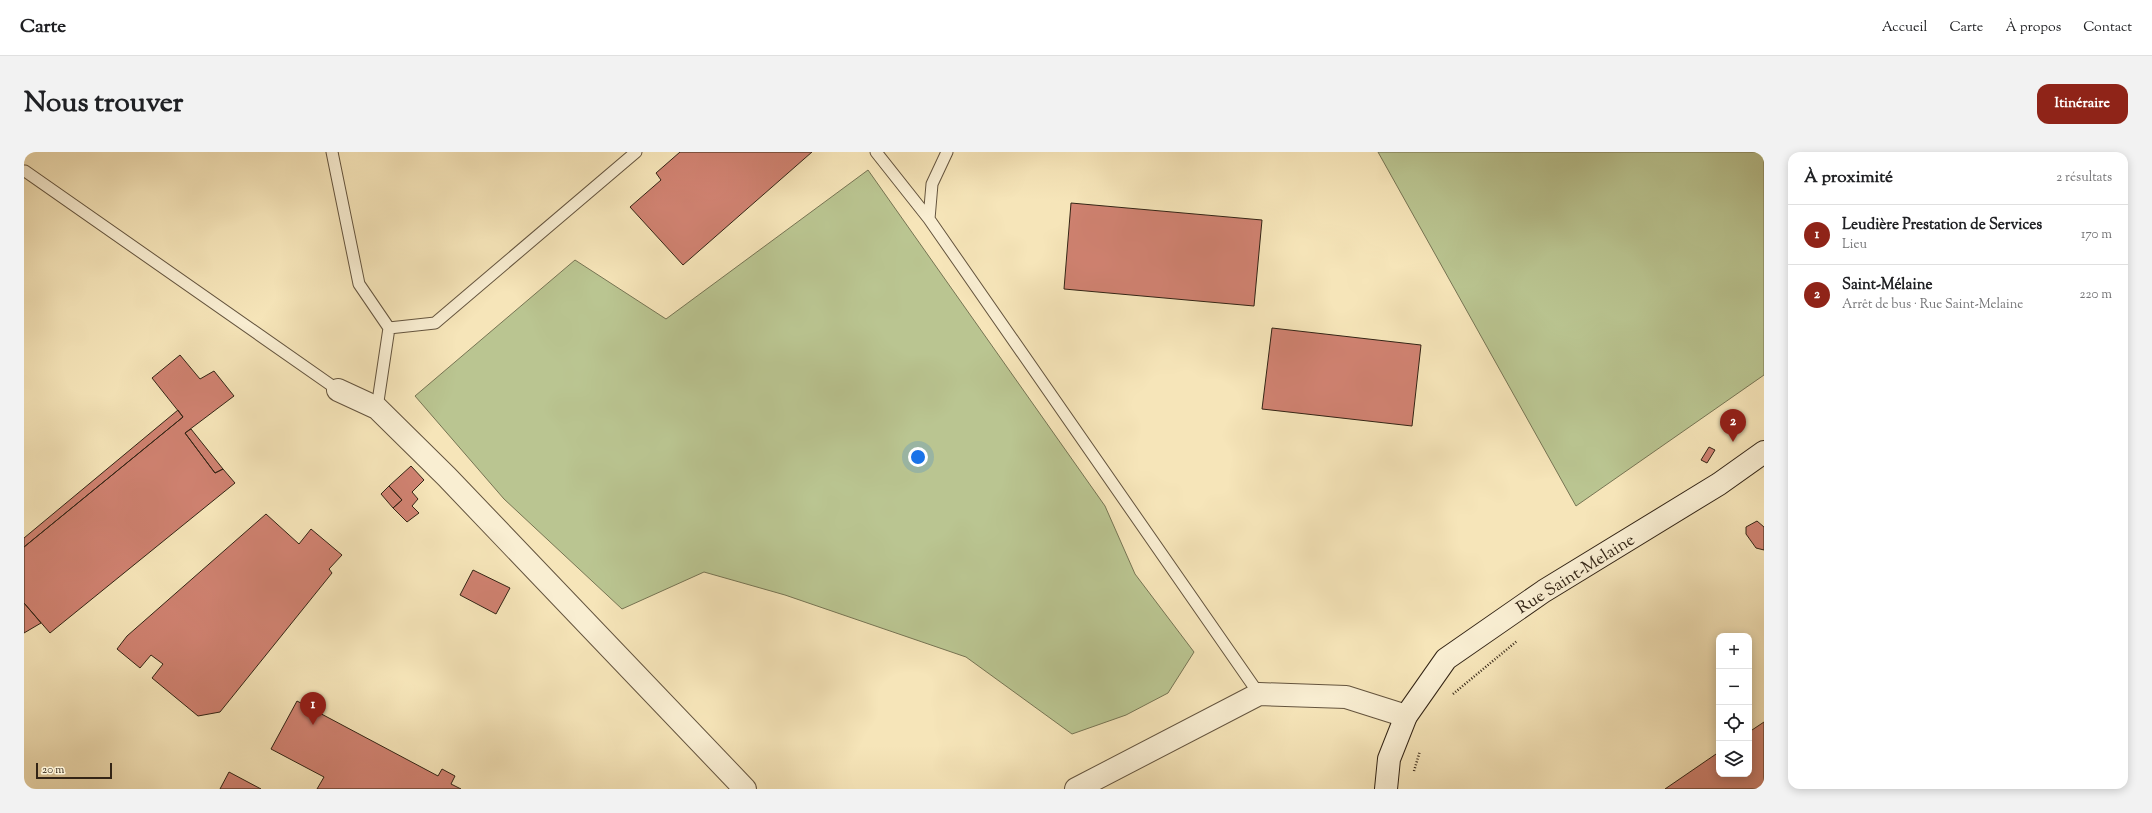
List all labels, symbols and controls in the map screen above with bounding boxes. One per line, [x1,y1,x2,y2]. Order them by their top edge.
text: Carte [20,14,66,41]
text: Accueil [1882,18,1927,38]
text: Carte [1949,18,1983,38]
text: À propos [2005,18,2061,38]
text: Contact [2083,18,2132,38]
text: Nous trouver [24,84,183,124]
button: Itinéraire [2037,84,2128,124]
text: À proximité [1804,166,1893,190]
text: 2 résultats [2056,169,2112,187]
text: Leudière Prestation de Services [1842,215,2042,236]
text: 1 [1815,226,1819,244]
text: 170 m [2081,226,2112,244]
text: Lieu [1842,236,1867,254]
text: Saint-Mélaine [1842,275,1932,296]
text: 2 [1814,286,1820,304]
text: 220 m [2079,286,2112,304]
text: Arrêt de bus · Rue Saint-Melaine [1842,296,2023,314]
pin: 2 [1720,409,1746,442]
your location [908,447,928,467]
street label: Rue Saint-Melaine [1512,529,1640,621]
map controls [1716,633,1752,777]
button: + [1716,633,1752,669]
button: − [1716,669,1752,705]
pin: 1 [300,692,326,725]
button: locate [1716,705,1752,741]
button: layers [1716,741,1752,777]
scale bar [36,761,112,780]
text: 20 m [42,762,64,778]

